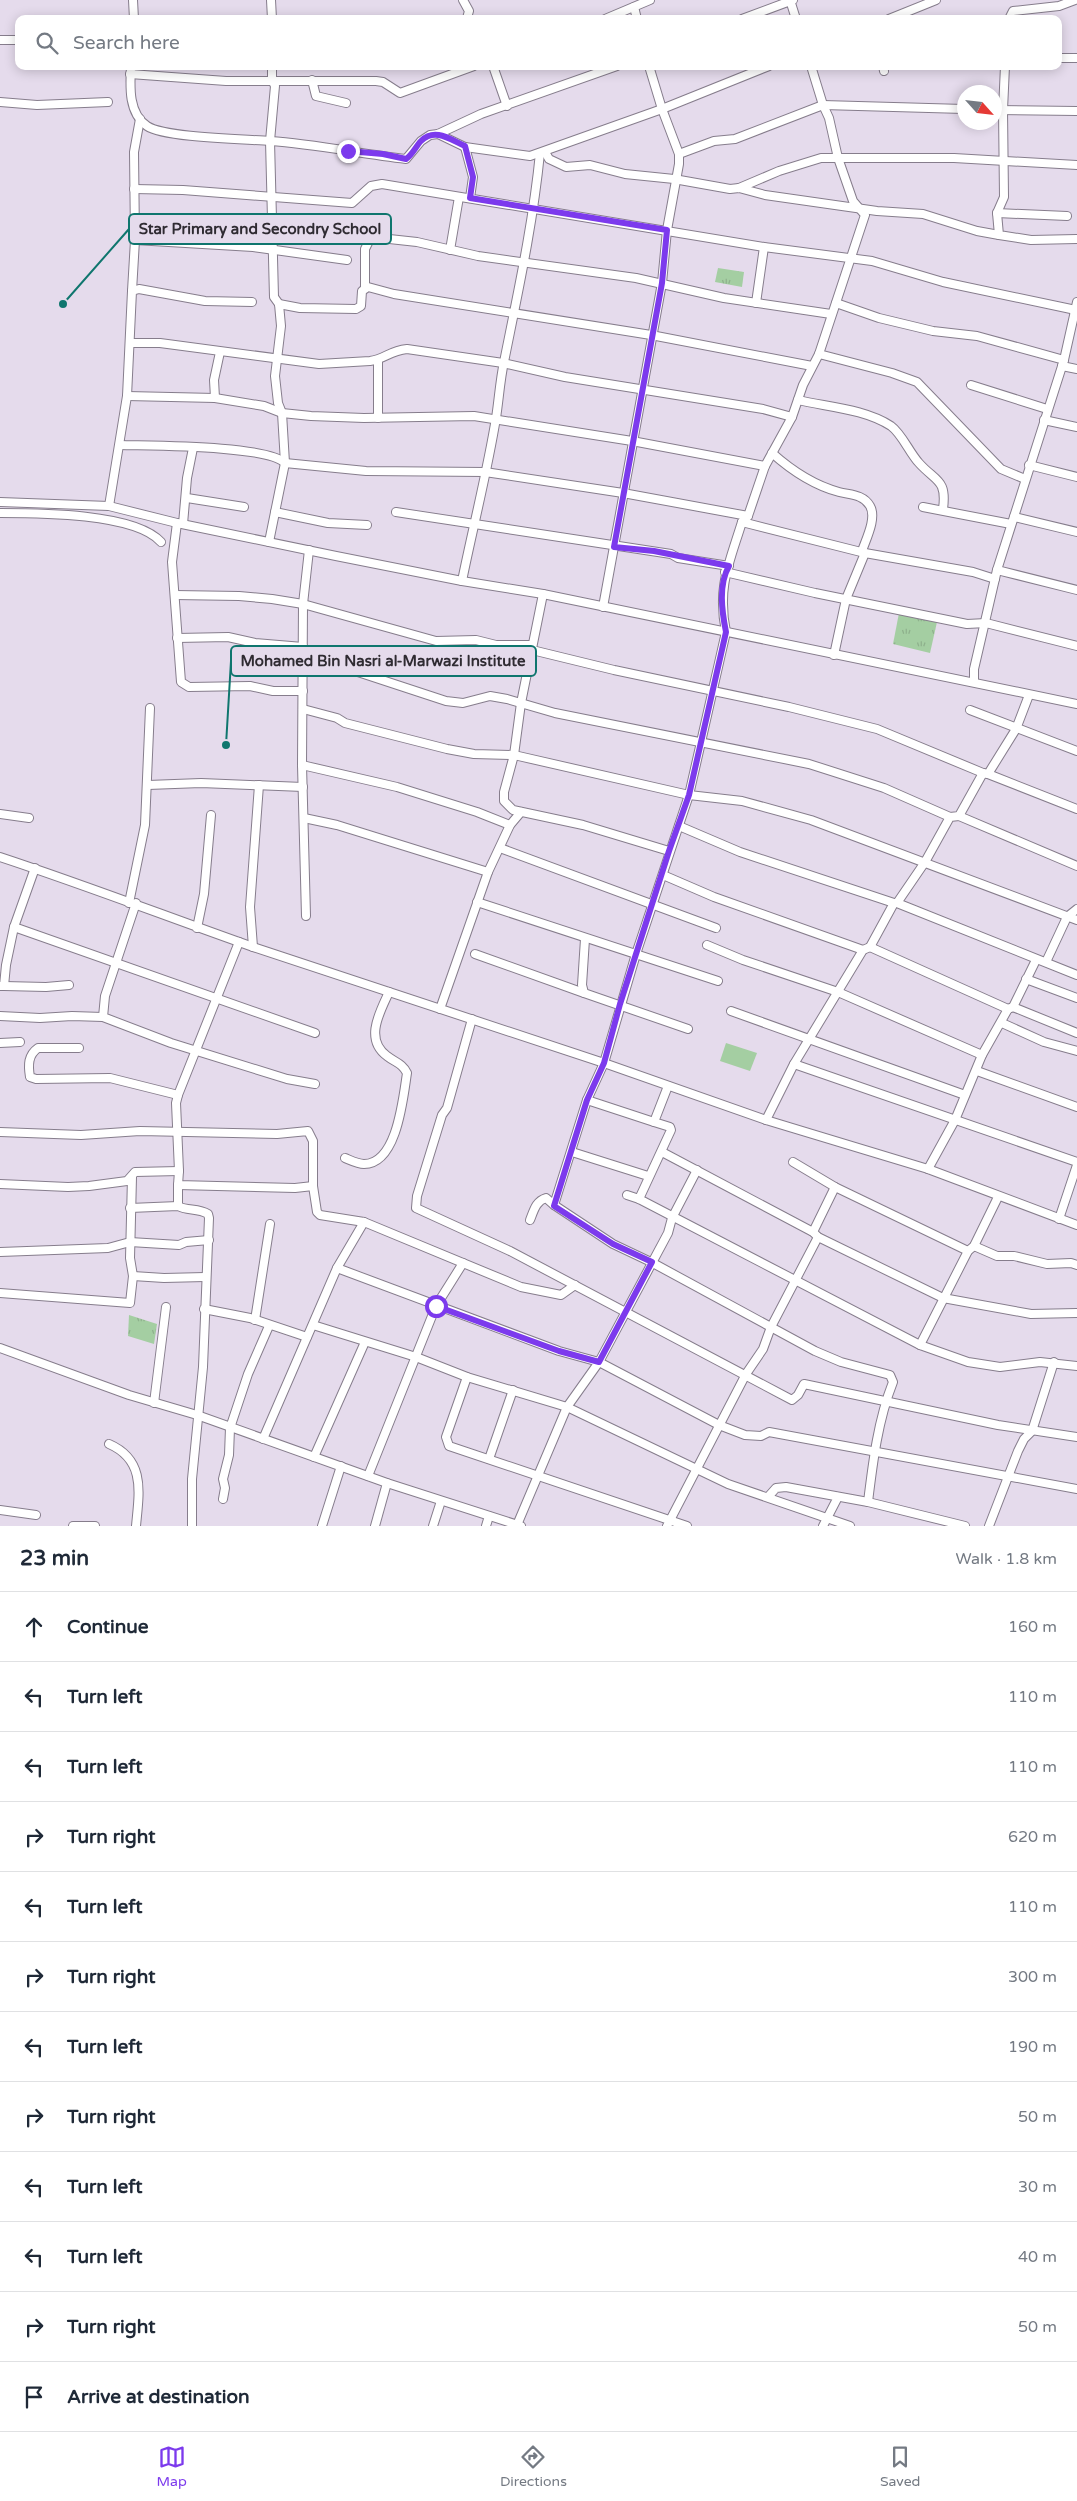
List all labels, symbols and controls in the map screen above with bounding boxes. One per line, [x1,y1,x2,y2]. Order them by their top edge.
search box [15,15,1062,70]
icon: search [33,29,61,57]
text: Search here [73,32,180,54]
north arrow [957,85,1002,130]
route end [337,140,360,163]
callout: Star Primary and Secondry School [129,214,391,244]
text: Star Primary and Secondry School [139,220,381,239]
callout: Mohamed Bin Nasri al-Marwazi Institute [231,646,536,676]
text: Mohamed Bin Nasri al-Marwazi Institute [241,652,526,670]
route start [425,1295,448,1318]
text: 23 min [20,1546,89,1571]
text: Walk · 1.8 km [956,1549,1057,1569]
icon: ahead [20,1613,48,1641]
text: Continue [67,1616,149,1638]
text: 160 m [1008,1617,1057,1637]
icon: left [20,1683,48,1711]
text: Turn left [67,1686,143,1708]
text: 110 m [1008,1687,1057,1707]
icon: left [20,1753,48,1781]
text: Turn left [67,1756,143,1778]
text: 110 m [1008,1757,1057,1777]
icon: right [20,1823,48,1851]
text: Turn right [67,1826,155,1848]
text: 620 m [1008,1827,1057,1847]
icon: left [20,1893,48,1921]
text: Turn left [67,1896,143,1918]
text: 110 m [1008,1897,1057,1917]
icon: right [20,1963,48,1991]
text: Turn right [67,1966,155,1988]
text: 300 m [1008,1967,1057,1987]
icon: left [20,2033,48,2061]
text: Turn left [67,2036,143,2058]
text: 190 m [1008,2037,1057,2057]
icon: right [20,2103,48,2131]
text: Turn right [67,2106,155,2128]
text: 50 m [1018,2107,1057,2127]
icon: left [20,2173,48,2201]
text: Turn left [67,2176,143,2198]
text: 30 m [1018,2177,1057,2197]
icon: left [20,2243,48,2271]
text: Turn left [67,2246,143,2268]
text: 40 m [1018,2247,1057,2267]
icon: right [20,2313,48,2341]
text: Turn right [67,2316,155,2338]
text: 50 m [1018,2317,1057,2337]
icon: arrive [20,2383,48,2411]
text: Arrive at destination [67,2386,250,2408]
tab: Map [157,2443,187,2490]
tab: Directions [500,2443,567,2490]
tab: Saved [880,2443,920,2490]

